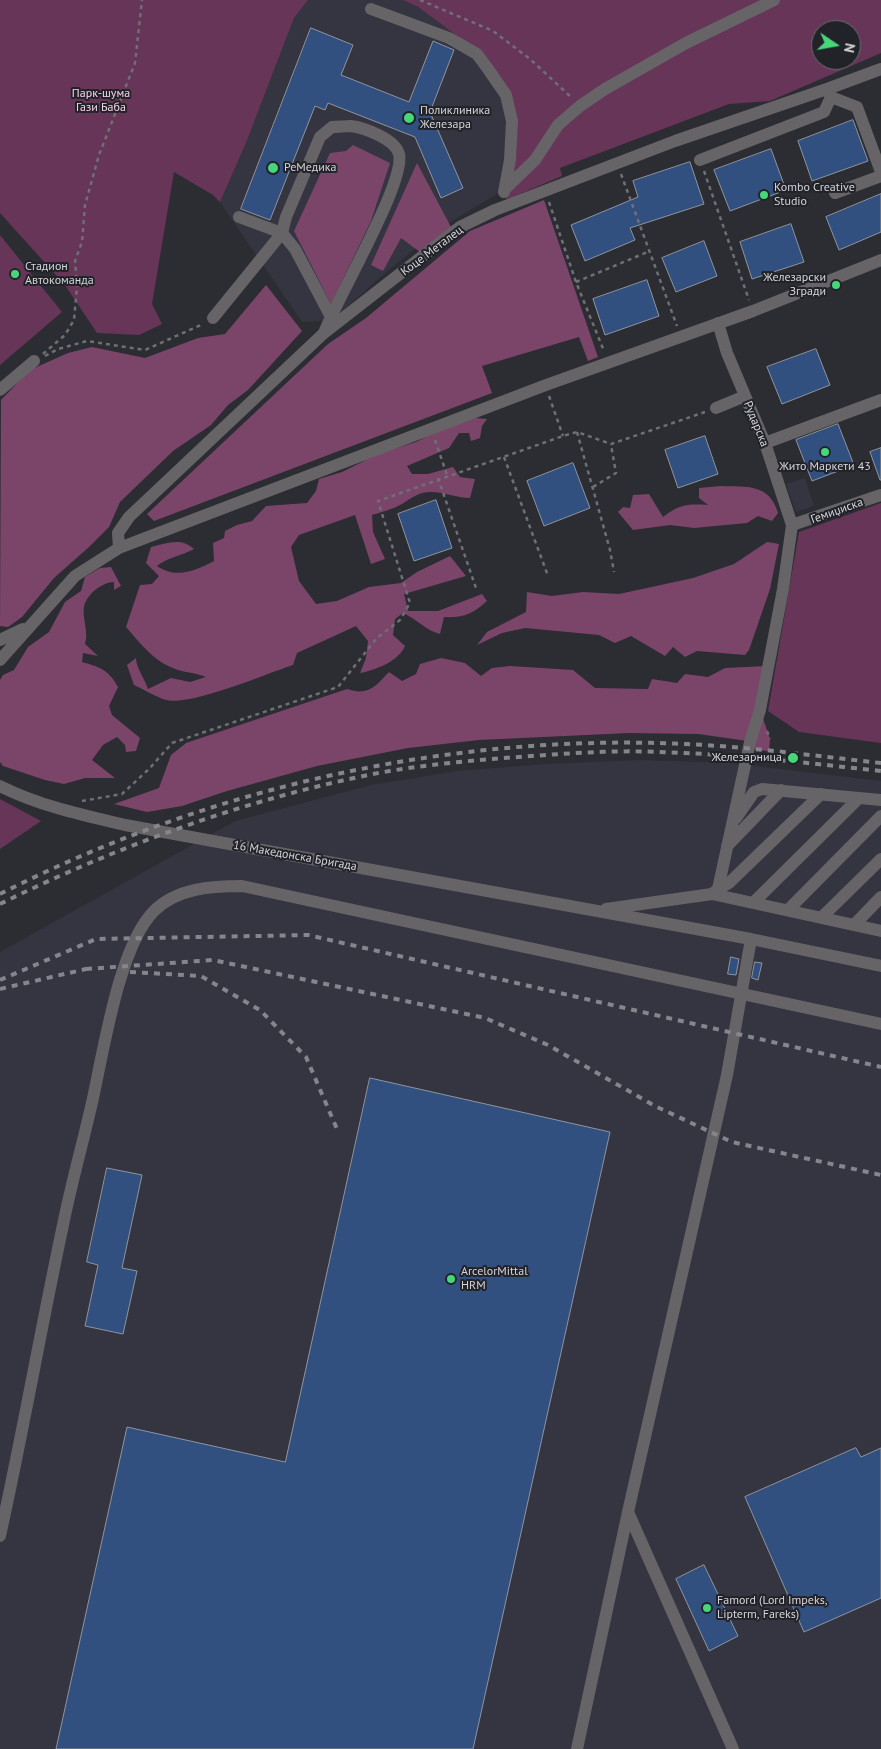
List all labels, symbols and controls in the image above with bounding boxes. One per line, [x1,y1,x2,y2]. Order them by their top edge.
north arrow [811,20,861,70]
text: N [840,42,859,54]
park label: Парк-шума Гази Баба [72,87,130,115]
place label: Поликлиника Железара [420,104,490,132]
marker: Поликлиника Железара [402,111,416,125]
marker: РеМедика [266,161,280,175]
place label: РеМедика [284,161,336,175]
place label: Kombo Creative Studio [774,181,855,209]
marker: Kombo Creative Studio [758,189,770,201]
street label: Коце Металец [398,223,466,279]
place label: Стадион Автокоманда [25,260,94,288]
marker: Стадион Автокоманда [9,268,21,280]
place label: Железарски Згради [763,271,826,299]
marker: Железарски Згради [830,279,842,291]
street label: Рударска [740,399,772,449]
marker: Жито Маркети 43 [819,446,831,458]
place label: Жито Маркети 43 [779,460,871,474]
street label: Гемиџиска [809,495,865,527]
place label: Железарница [711,751,782,765]
marker: Железарница [786,751,800,765]
street label: 16 Македонска Бригада [232,838,358,874]
place label: ArcelorMittal HRM [461,1265,528,1293]
marker: ArcelorMittal HRM [445,1273,457,1285]
place label: Famord (Lord Impeks, Lipterm, Fareks) [717,1594,827,1622]
marker: Famord (Lord Impeks, Lipterm, Fareks) [701,1602,713,1614]

